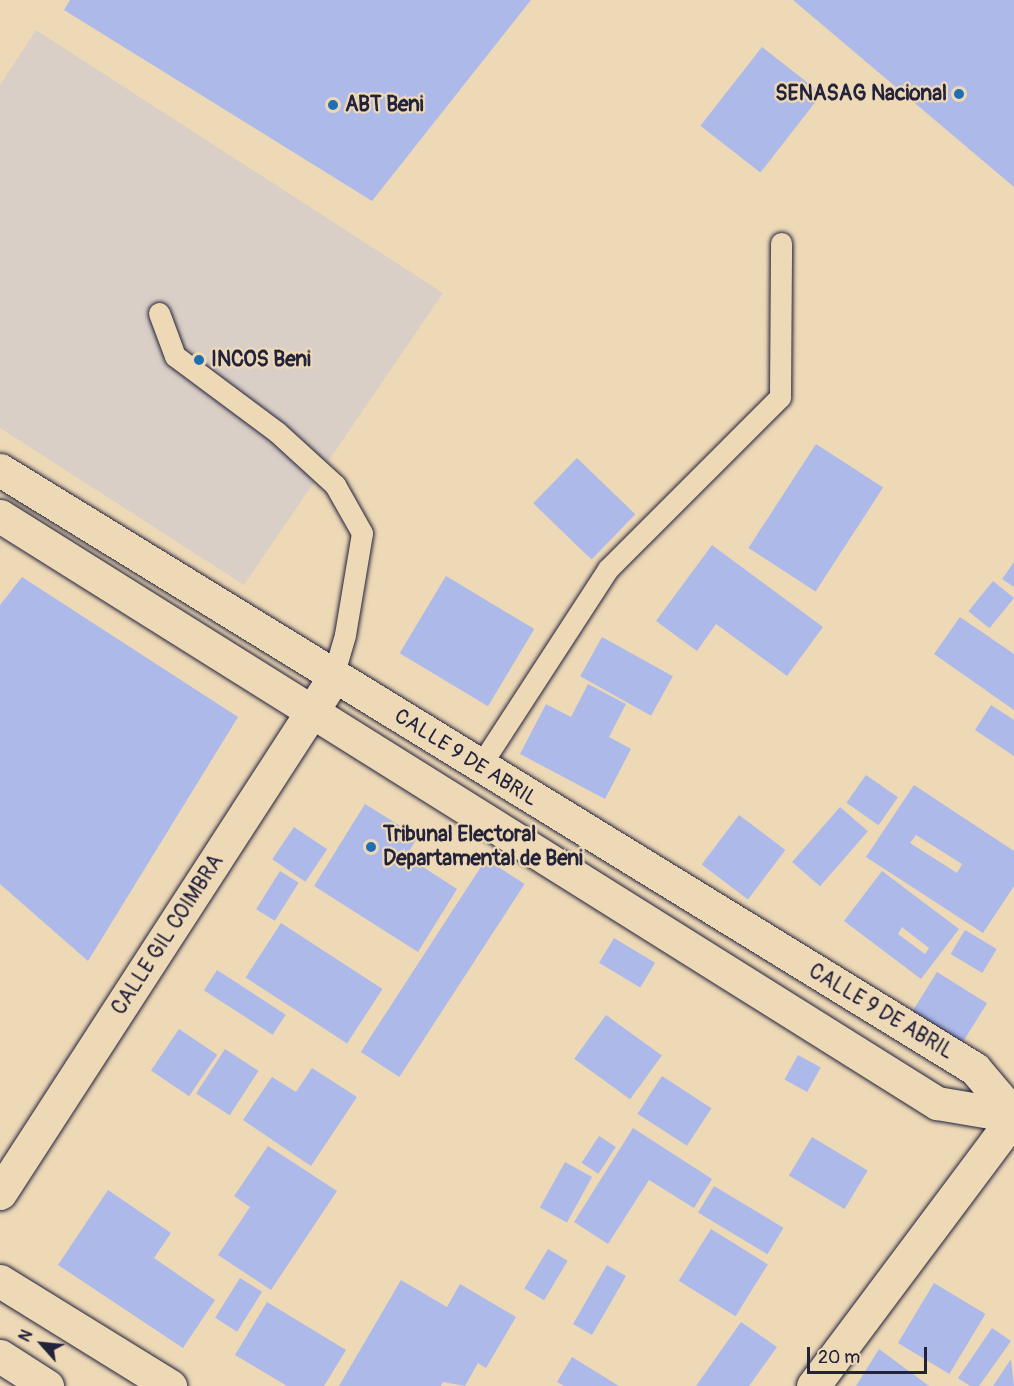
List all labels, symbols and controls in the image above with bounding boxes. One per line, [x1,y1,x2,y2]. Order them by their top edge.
place label: SENASAG Nacional [775,81,947,107]
marker: SENASAG Nacional [952,87,966,101]
place label: ABT Beni [345,92,424,118]
marker: ABT Beni [326,98,340,112]
place label: INCOS Beni [211,347,311,373]
marker: INCOS Beni [192,353,206,367]
street label: CALLE 9 DE ABRIL [390,704,542,812]
place label: Tribunal Electoral Departamental de Beni [383,822,583,872]
marker: Tribunal Electoral Departamental de Beni [364,840,378,854]
street label: CALLE GIL COIMBRA [107,850,229,1020]
street label: CALLE 9 DE ABRIL [804,959,958,1065]
north arrow [12,1314,72,1374]
text: N [15,1326,37,1345]
scale bar [810,1335,930,1373]
text: 20 m [818,1346,860,1369]

